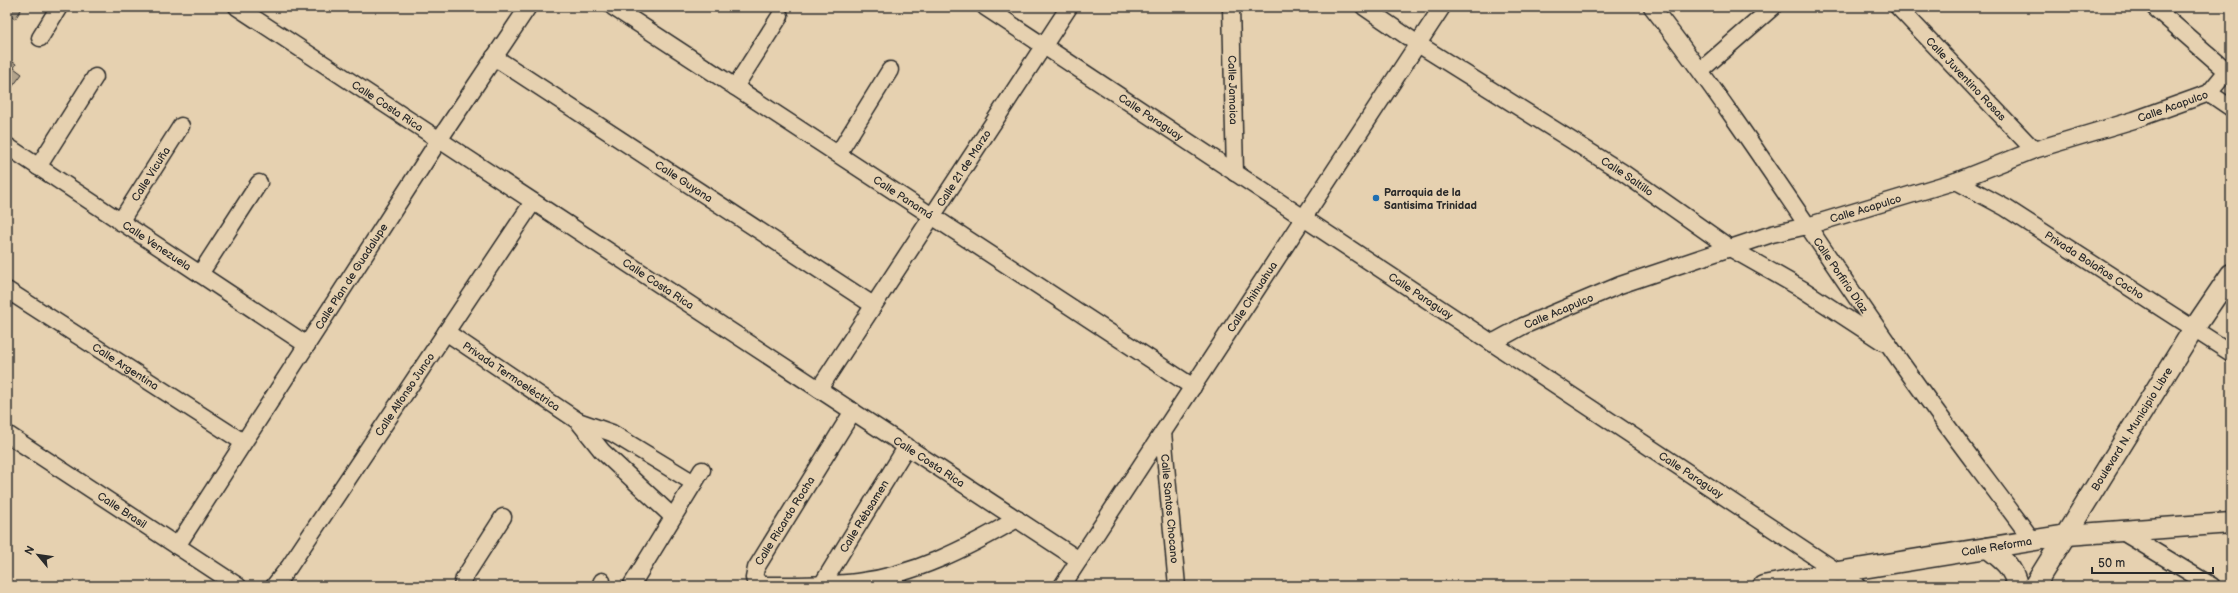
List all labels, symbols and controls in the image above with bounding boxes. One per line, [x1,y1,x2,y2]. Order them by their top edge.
street label: Calle Juventino Rosas [1924,34,2009,124]
street label: Calle Jamaica [1226,55,1240,125]
street label: Calle Costa Rica [349,78,426,134]
street label: Calle Acapulco [2136,87,2210,125]
street label: Calle Paraguay [1116,91,1186,143]
street label: Calle 21 de Marzo [934,127,993,209]
street label: Calle Vicuña [128,144,173,204]
street label: Calle Saltillo [1599,154,1656,199]
street label: Calle Guyana [653,158,715,205]
street label: Calle Panamá [871,173,936,221]
place label: Parroquia de la Santisima Trinidad [1384,186,1477,212]
street label: Calle Acapulco [1828,191,1903,225]
marker: Parroquia de la Santisima Trinidad [1371,193,1381,203]
street label: Calle Venezuela [120,218,194,273]
street label: Calle Plan de Guadalupe [312,220,390,332]
street label: Privada Bolaños Cacho [2042,228,2147,302]
street label: Calle Porfirio Díaz [1811,235,1872,316]
street label: Calle Costa Rica [620,256,696,312]
street label: Calle Chihuahua [1224,259,1280,334]
street label: Calle Paraguay [1386,270,1456,322]
street label: Calle Acapulco [1522,291,1595,331]
street label: Privada Termoeléctrica [460,339,563,414]
street label: Calle Argentina [90,340,161,393]
street label: Calle Alfonso Junco [372,350,437,438]
street label: Boulevard N. Municipio Libre [2088,364,2175,493]
street label: Calle Costa Rica [891,433,967,490]
street label: Calle Paraguay [1656,449,1726,501]
street label: Calle Santos Chocano [1159,453,1181,564]
street label: Calle Ricardo Rocha [752,474,818,568]
street label: Calle Rébsamen [837,478,891,555]
street label: Calle Brasil [95,489,149,531]
street label: Calle Reforma [1960,534,2033,558]
north arrow [18,535,58,575]
text: N [22,544,37,557]
scale bar [2092,549,2213,575]
text: 50 m [2098,556,2125,571]

